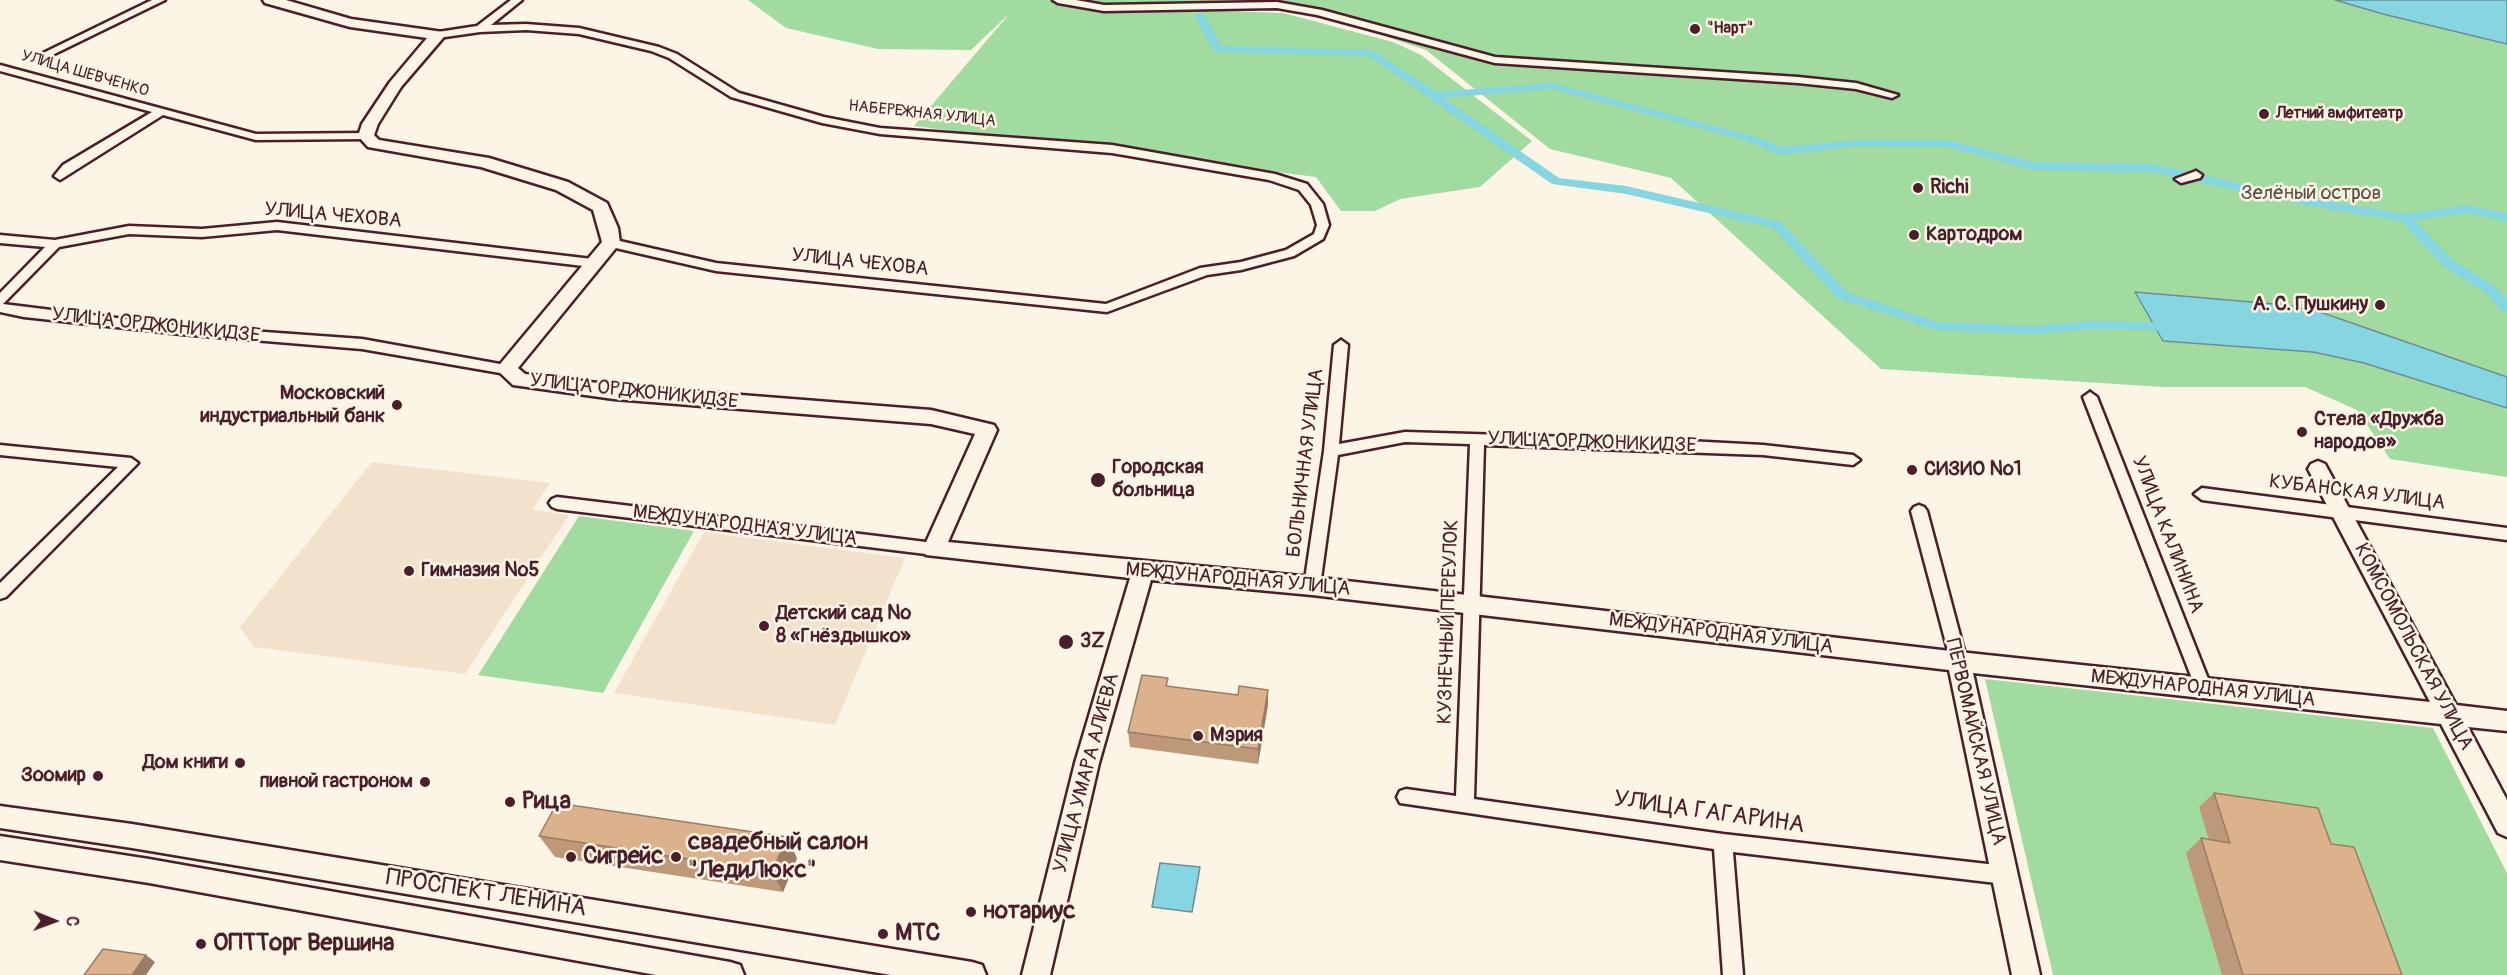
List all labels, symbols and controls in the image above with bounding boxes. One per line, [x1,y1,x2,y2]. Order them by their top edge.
place label: "Нарт" [1707,19,1753,39]
marker: "Нарт" [1688,22,1702,36]
street label: УЛИЦА ШЕВЧЕНКО [19,47,151,101]
street label: НАБЕРЕЖНАЯ УЛИЦА [847,97,997,131]
place label: Летний амфитеатр [2276,104,2403,124]
marker: Летний амфитеатр [2257,107,2271,121]
place label: Richi [1930,176,1968,200]
marker: Richi [1911,181,1925,195]
park label: Зелёный остров [2241,182,2381,206]
street label: УЛИЦА ЧЕХОВА [263,198,403,234]
place label: Картодром [1926,223,2022,247]
marker: Картодром [1907,228,1921,242]
street label: УЛИЦА ЧЕХОВА [790,244,930,282]
place label: А. С. Пушкину [2253,293,2368,317]
marker: А. С. Пушкину [2373,298,2387,312]
street label: УЛИЦА ОРДЖОНИКИДЗЕ [51,303,261,349]
street label: БОЛЬНИЧНАЯ УЛИЦА [1283,367,1329,559]
street label: УЛИЦА ОРДЖОНИКИДЗЕ [529,369,739,415]
place label: Московский индустриальный банк [201,382,385,429]
marker: Московский индустриальный банк [390,398,404,412]
place label: Стела «Дружба народов» [2314,408,2444,455]
marker: Стела «Дружба народов» [2295,425,2309,439]
street label: УЛИЦА ОРДЖОНИКИДЗЕ [1487,427,1697,459]
street label: УЛИЦА КАЛИНИНА [2126,453,2208,617]
place label: Городская больница [1112,456,1204,503]
place label: СИЗИО №1 [1924,458,2021,482]
marker: СИЗИО №1 [1905,463,1919,477]
street label: КУБАНСКАЯ УЛИЦА [2268,470,2446,516]
marker: Городская больница [1089,471,1107,489]
street label: МЕЖДУНАРОДНАЯ УЛИЦА [631,500,859,552]
street label: КУЗНЕЧНЫЙ ПЕРЕУЛОК [1433,519,1465,725]
street label: КОМСОМОЛЬСКАЯ УЛИЦА [2348,540,2478,754]
street label: МЕЖДУНАРОДНАЯ УЛИЦА [1124,558,1352,602]
place label: Гимназия №5 [421,559,539,583]
marker: Гимназия №5 [402,564,416,578]
place label: Детский сад № 8 «Гнёздышко» [776,602,911,649]
street label: МЕЖДУНАРОДНАЯ УЛИЦА [1607,608,1835,660]
marker: Детский сад № 8 «Гнёздышко» [757,619,771,633]
place label: 3Z [1080,630,1105,654]
marker: 3Z [1057,633,1075,651]
street label: ПЕРВОМАЙСКАЯ УЛИЦА [1940,636,2010,848]
street label: МЕЖДУНАРОДНАЯ УЛИЦА [2089,665,2317,713]
street label: УЛИЦА УМАРА АЛИЕВА [1049,670,1125,876]
place label: Мэрия [1210,724,1263,748]
marker: Мэрия [1191,729,1205,743]
place label: Дом книги [143,751,228,775]
marker: Дом книги [233,756,247,770]
place label: Зоомир [21,764,86,788]
marker: Зоомир [91,769,105,783]
place label: пивной гастроном [259,770,413,794]
marker: пивной гастроном [418,775,432,789]
street label: УЛИЦА ГАГАРИНА [1612,785,1806,841]
place label: Рица [522,788,571,816]
marker: Рица [503,795,517,809]
place label: свадебный салон "ЛедиЛюкс" [688,829,868,885]
place label: Сигрейс [583,843,664,871]
marker: Сигрейс [564,850,578,864]
marker: свадебный салон "ЛедиЛюкс" [669,850,683,864]
street label: ПРОСПЕКТ ЛЕНИНА [384,864,588,924]
north arrow [24,891,84,951]
place label: нотариус [983,898,1075,926]
marker: нотариус [964,905,978,919]
text: С [62,916,82,926]
place label: МТС [895,920,940,948]
marker: МТС [876,927,890,941]
place label: ОПТТорг Вершина [213,930,394,958]
marker: ОПТТорг Вершина [194,937,208,951]

